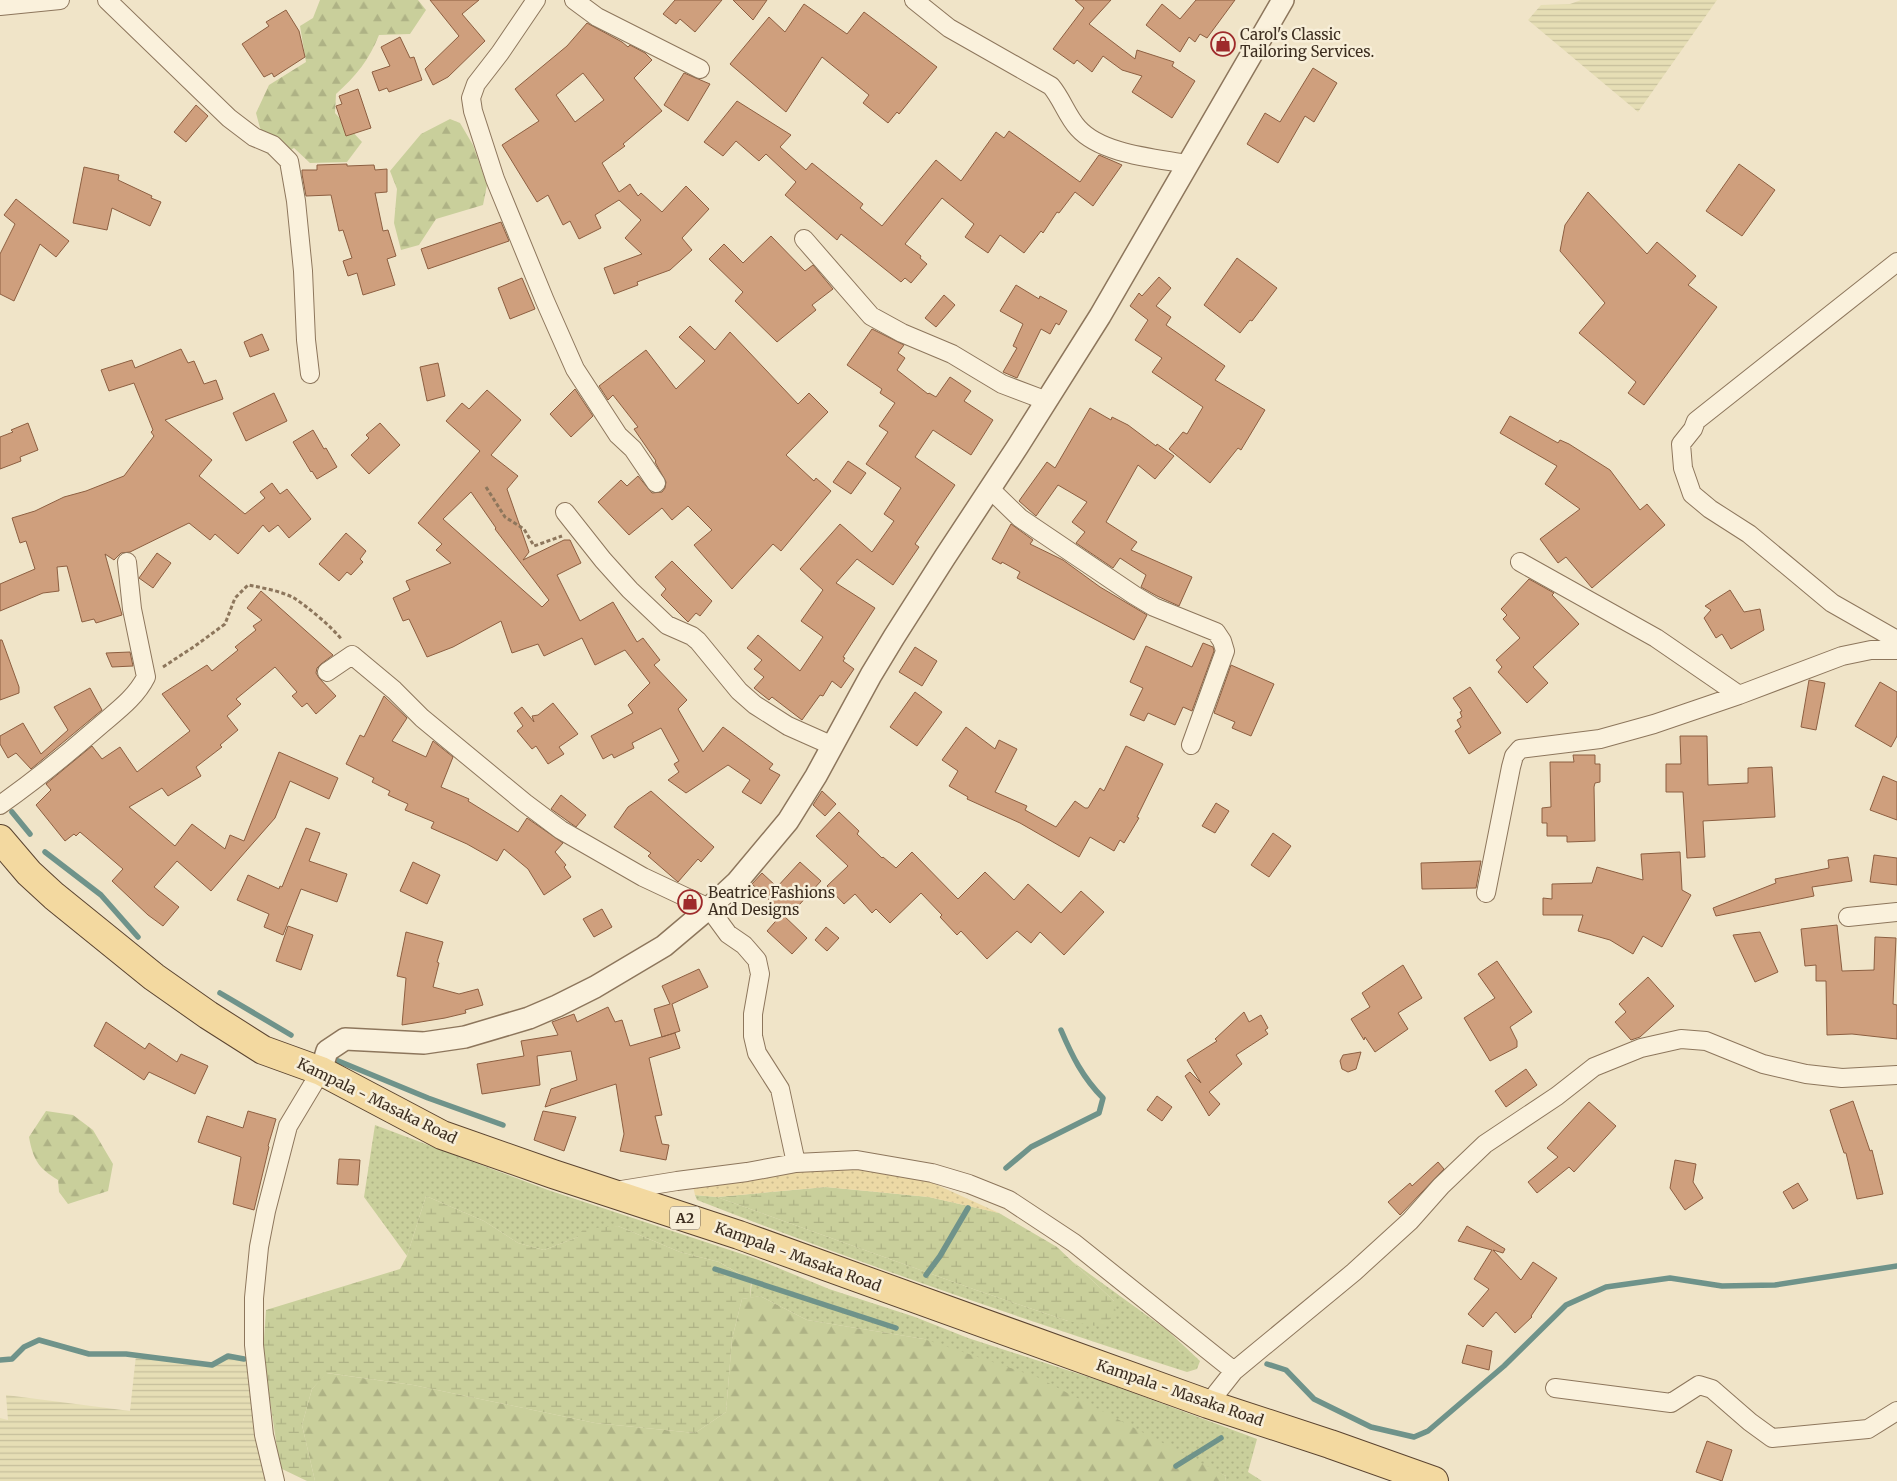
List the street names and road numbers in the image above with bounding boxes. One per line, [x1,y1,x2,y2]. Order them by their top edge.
street label: Kampala - Masaka Road [294,1054,460,1148]
road number: A2 [670,1206,700,1230]
street label: Kampala - Masaka Road [712,1218,884,1295]
street label: Kampala - Masaka Road [1094,1355,1266,1430]

